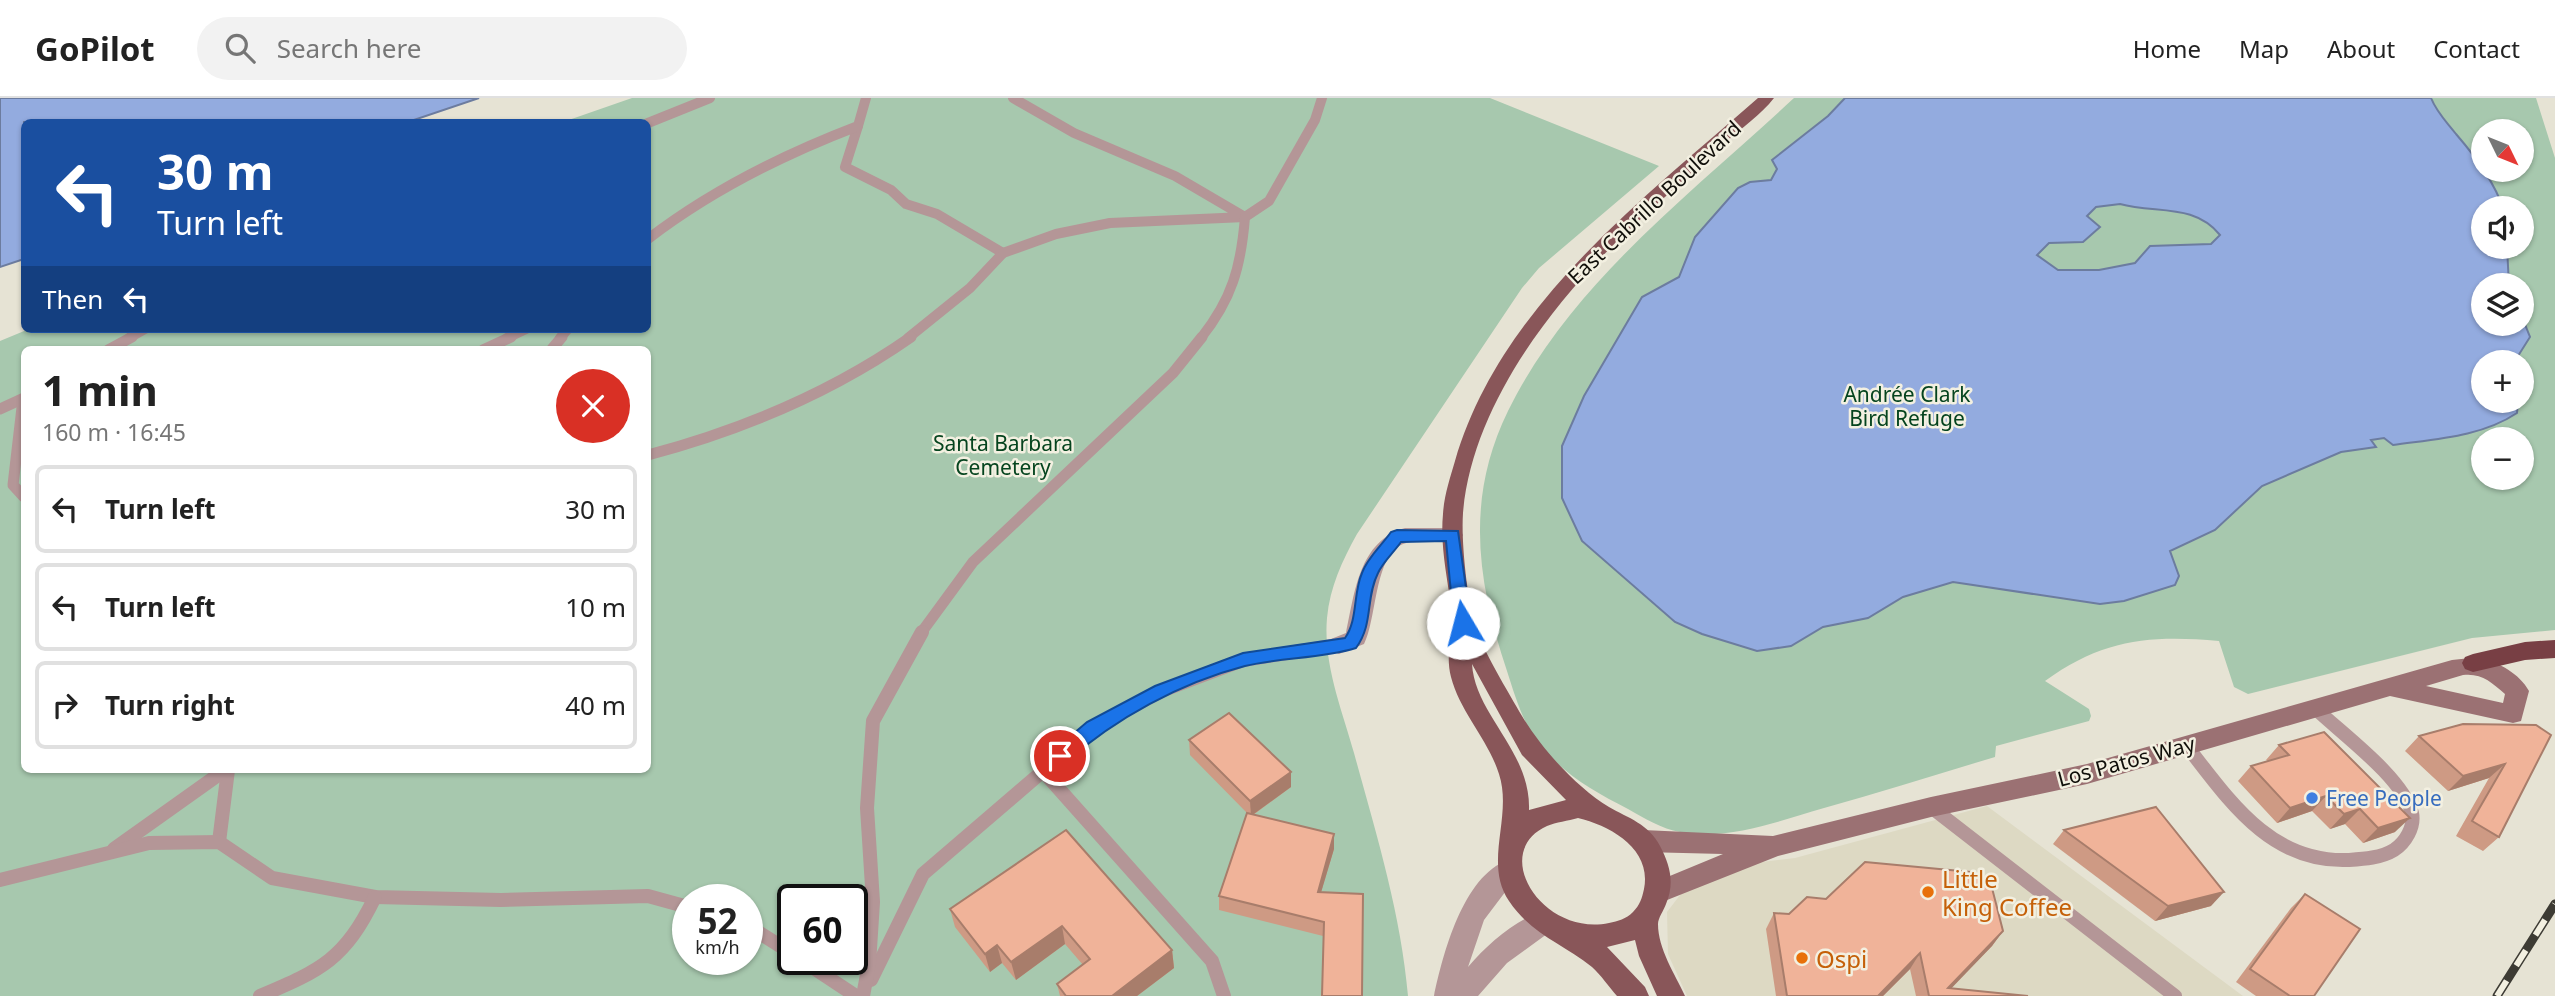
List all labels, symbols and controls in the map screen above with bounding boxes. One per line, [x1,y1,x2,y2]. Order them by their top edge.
search box [197,17,687,80]
text: GoPilot [35,26,155,71]
icon: search [221,29,259,67]
text: Search here [277,30,421,66]
text: Home [2133,32,2201,65]
text: Map [2239,32,2289,65]
text: About [2327,32,2395,65]
text: Contact [2433,32,2520,65]
street label: East Cabrillo Boulevard [1561,114,1747,290]
north arrow [2471,119,2534,182]
map controls [2471,119,2534,490]
text: 30 m [157,138,274,204]
icon: left [42,147,133,238]
button: sound [2471,196,2534,259]
text: Turn left [157,201,283,244]
button: layers [2471,273,2534,336]
icon: left [117,280,155,318]
text: Then [42,281,103,317]
button: + [2471,350,2534,413]
text: 1 min [42,361,158,418]
button: close [556,369,630,443]
park label: Andrée Clark Bird Refuge [1843,380,1971,432]
text: 160 m · 16:45 [42,416,186,448]
button: − [2471,427,2534,490]
park label: Santa Barbara Cemetery [933,429,1073,481]
icon: left [46,490,84,528]
text: Turn left [105,491,216,527]
text: 30 m [565,491,626,527]
position arrow [1426,586,1500,660]
icon: left [46,588,84,626]
text: Turn left [105,589,216,625]
text: 10 m [565,589,626,625]
icon: right [46,686,84,724]
text: Turn right [105,687,235,723]
text: 40 m [565,687,626,723]
pin [1030,726,1090,786]
street label: Los Patos Way [2054,729,2198,793]
icon: arrive [1041,737,1079,775]
place label: Free People [2326,784,2442,812]
marker: Free People [2304,790,2320,806]
place label: Little King Coffee [1942,862,2072,923]
speed limit sign: 60 [777,884,868,975]
marker: Little King Coffee [1920,884,1936,900]
text: 52 [697,897,738,944]
text: km/h [695,935,740,959]
place label: Ospi [1816,942,1867,975]
marker: Ospi [1794,950,1810,966]

